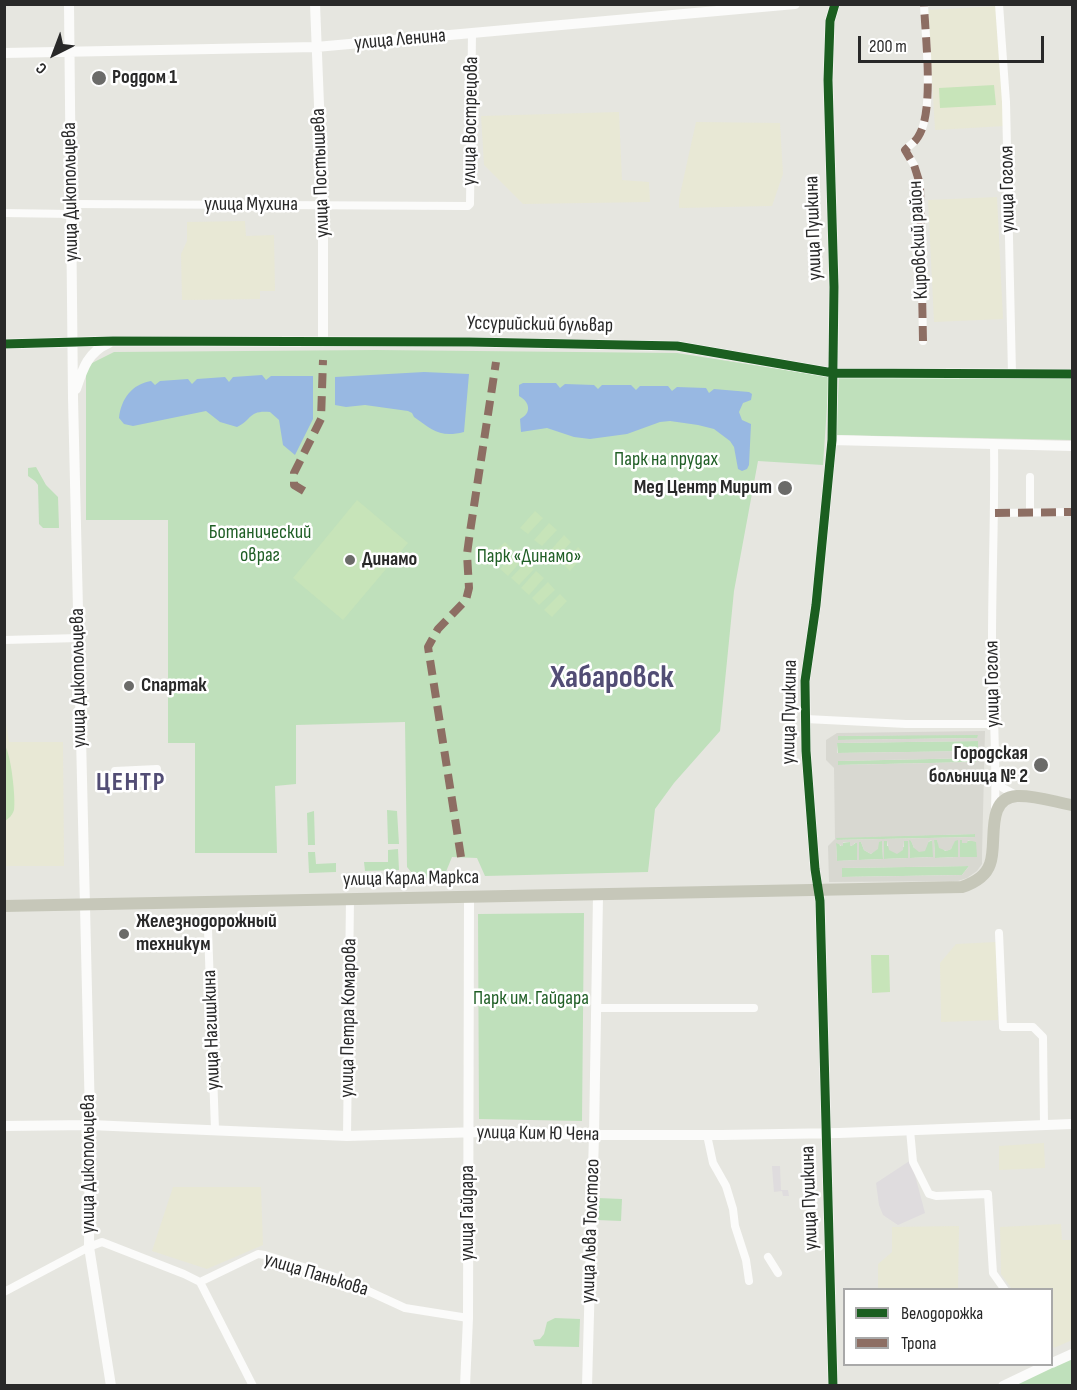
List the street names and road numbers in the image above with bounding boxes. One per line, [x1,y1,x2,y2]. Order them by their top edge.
street label: улица Ленина [353,24,447,56]
street label: улица Вострецова [458,56,484,186]
street label: улица Постышева [307,108,335,238]
street label: улица Дикопольцева [58,122,84,262]
street label: улица Гоголя [995,145,1021,233]
street label: улица Пушкина [800,175,828,281]
street label: Кировский район [904,180,934,300]
street label: улица Мухина [204,193,298,217]
street label: Уссурийский бульвар [467,312,613,338]
street label: улица Дикопольцева [66,608,92,748]
street label: улица Гоголя [980,640,1006,728]
street label: улица Пушкина [777,659,803,765]
street label: улица Карла Маркса [343,866,479,892]
street label: улица Петра Комарова [336,938,362,1098]
street label: улица Нагишкина [198,969,226,1091]
street label: улица Дикопольцева [77,1094,101,1234]
street label: улица Ким Ю Чена [476,1121,600,1147]
street label: улица Пушкина [796,1145,824,1251]
street label: улица Льва Толстого [576,1158,606,1304]
street label: улица Гайдара [456,1165,480,1261]
street label: улица Панькова [261,1248,371,1302]

